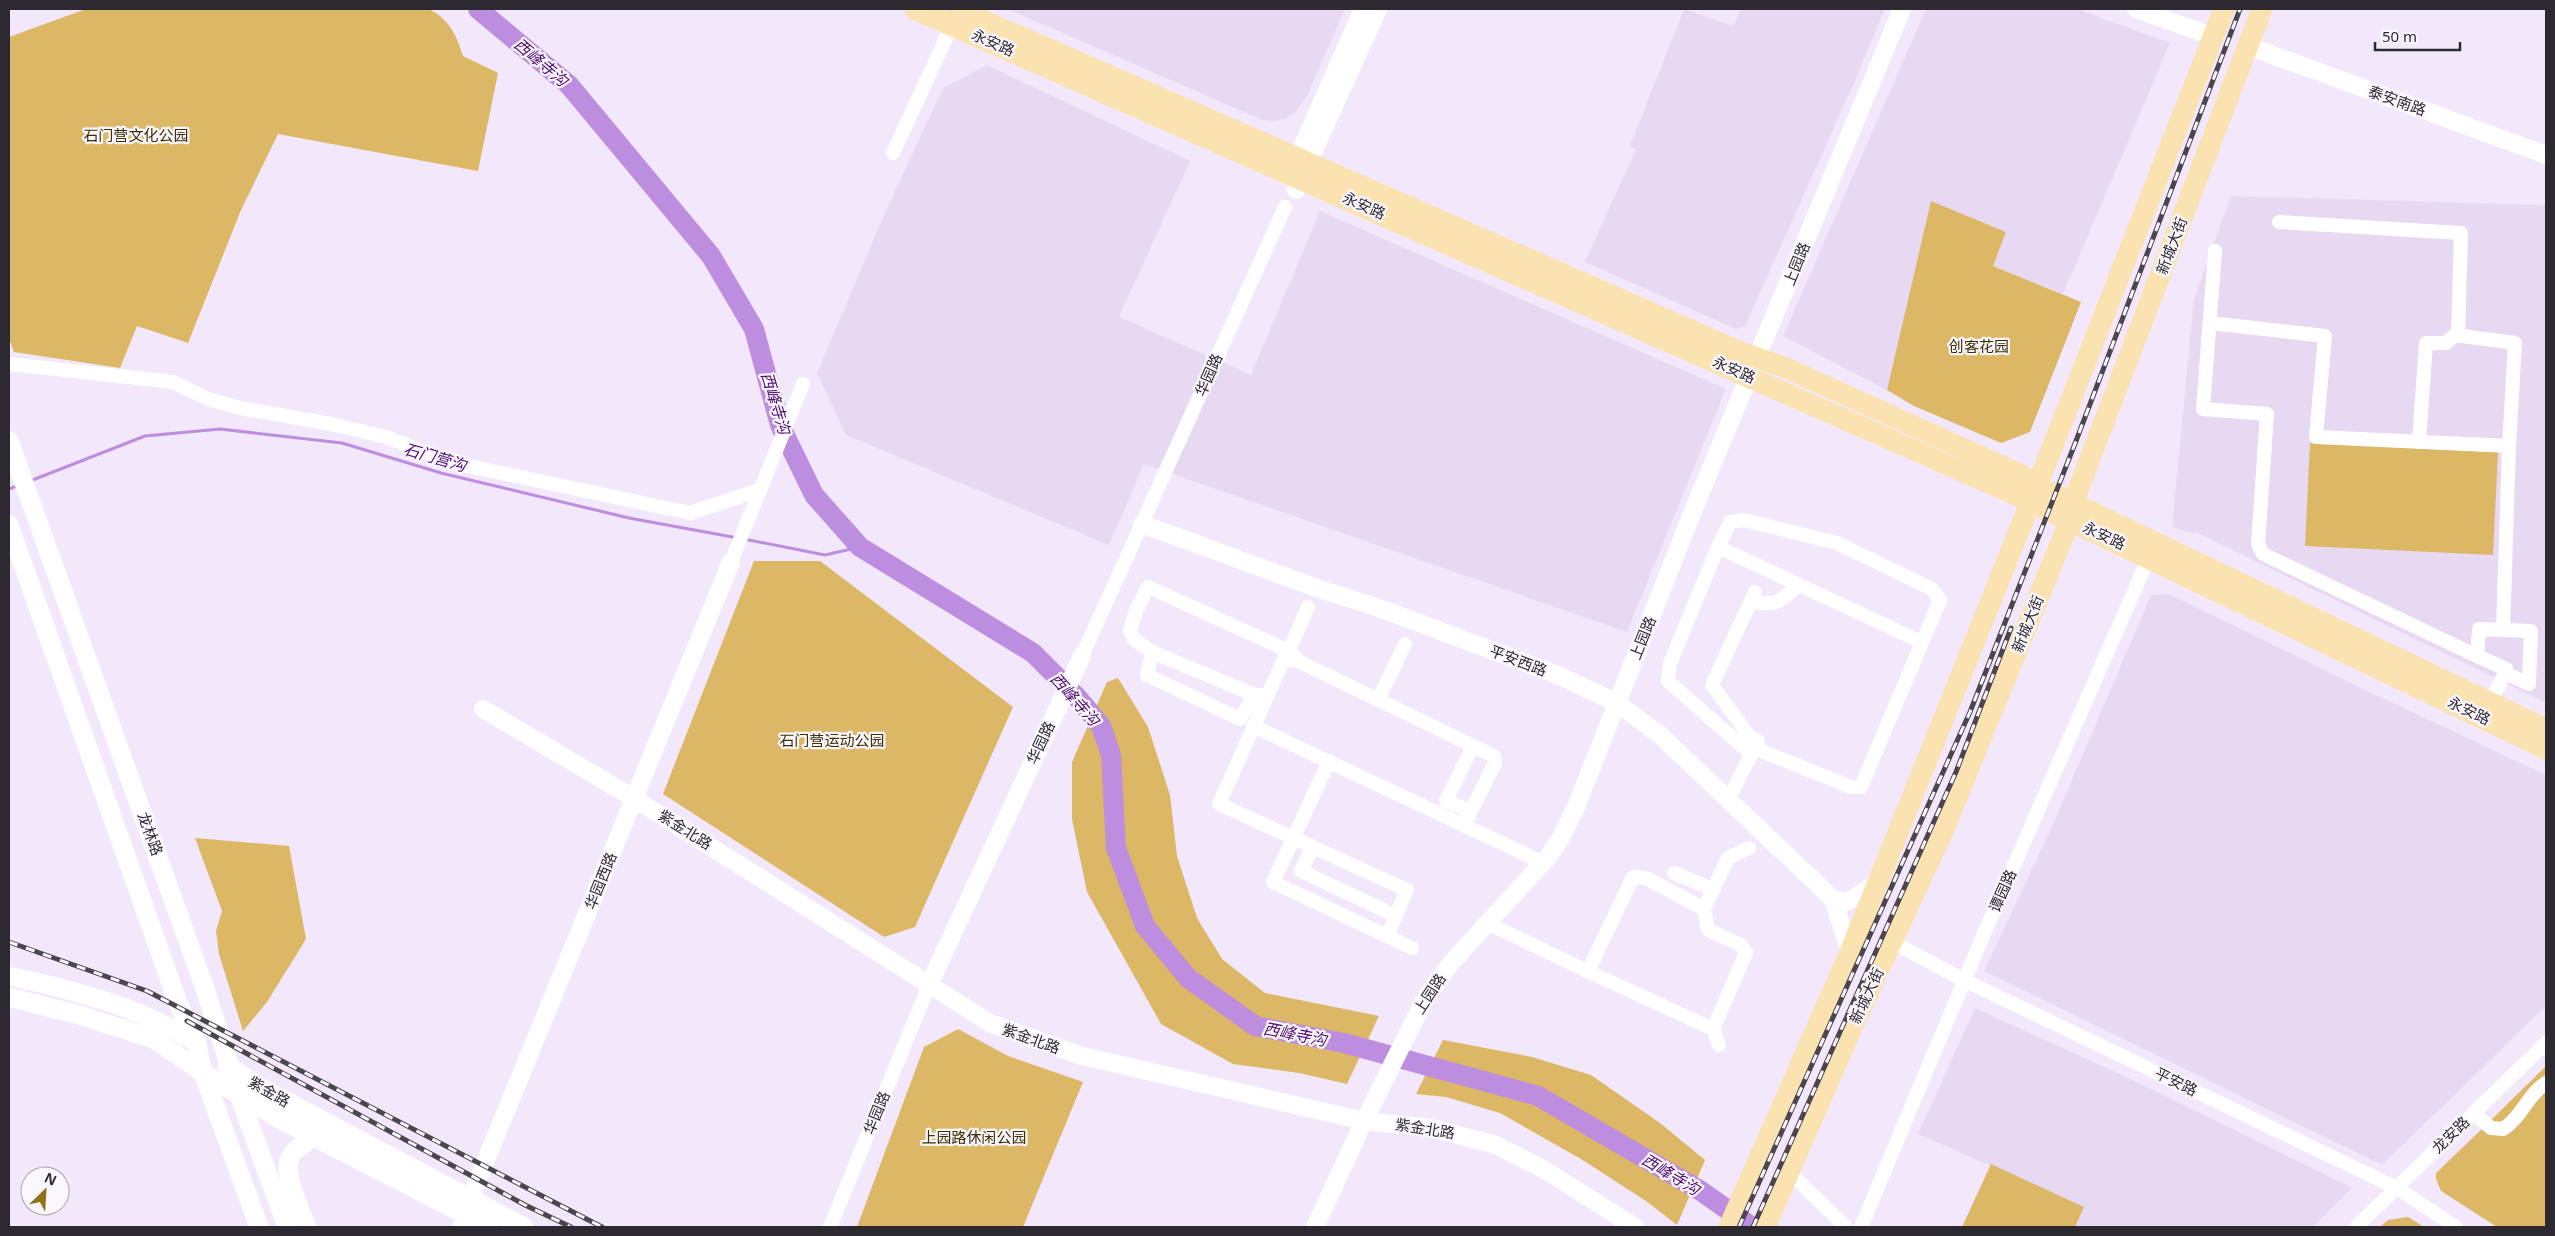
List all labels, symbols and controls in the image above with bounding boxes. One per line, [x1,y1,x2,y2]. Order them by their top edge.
scale bar [2375,20,2460,52]
street label: 永安路 [969,24,1018,60]
text: 50 m [2382,26,2417,46]
water label: 西峰寺沟 [509,33,574,92]
street label: 泰安南路 [2366,80,2429,120]
park label: 石门营文化公园 [83,125,189,145]
street label: 永安路 [1340,187,1389,223]
street label: 新城大街 [2151,214,2191,277]
street label: 上园路 [1778,239,1814,288]
park label: 创客花园 [1949,336,2009,356]
street label: 华园路 [1190,350,1226,399]
street label: 永安路 [1710,351,1759,387]
water label: 西峰寺沟 [756,369,796,439]
water label: 石门营沟 [401,438,471,477]
street label: 永安路 [2080,517,2129,554]
street label: 新城大街 [2007,592,2048,655]
street label: 上园路 [1624,613,1660,662]
street label: 平安西路 [1487,640,1550,680]
water label: 西峰寺沟 [1045,668,1106,732]
street label: 永安路 [2445,691,2494,729]
street label: 华园路 [1022,718,1059,767]
park label: 石门营运动公园 [779,730,885,750]
street label: 紫金北路 [655,805,716,854]
street label: 龙林路 [134,809,168,858]
street label: 华园西路 [580,849,621,912]
street label: 谭园路 [1984,866,2020,915]
street label: 新城大街 [1844,964,1888,1027]
street label: 上园路 [1409,969,1450,1018]
water label: 西峰寺沟 [1261,1017,1330,1051]
street label: 紫金北路 [1000,1018,1063,1058]
street label: 平安路 [2152,1062,2201,1100]
street label: 紫金路 [245,1071,294,1111]
street label: 华园路 [858,1088,894,1137]
street label: 龙安路 [2427,1111,2473,1157]
street label: 紫金北路 [1394,1113,1456,1143]
park label: 上园路休闲公园 [921,1127,1027,1147]
water label: 西峰寺沟 [1638,1148,1706,1201]
north arrow [20,1166,70,1216]
text: N [42,1168,60,1190]

